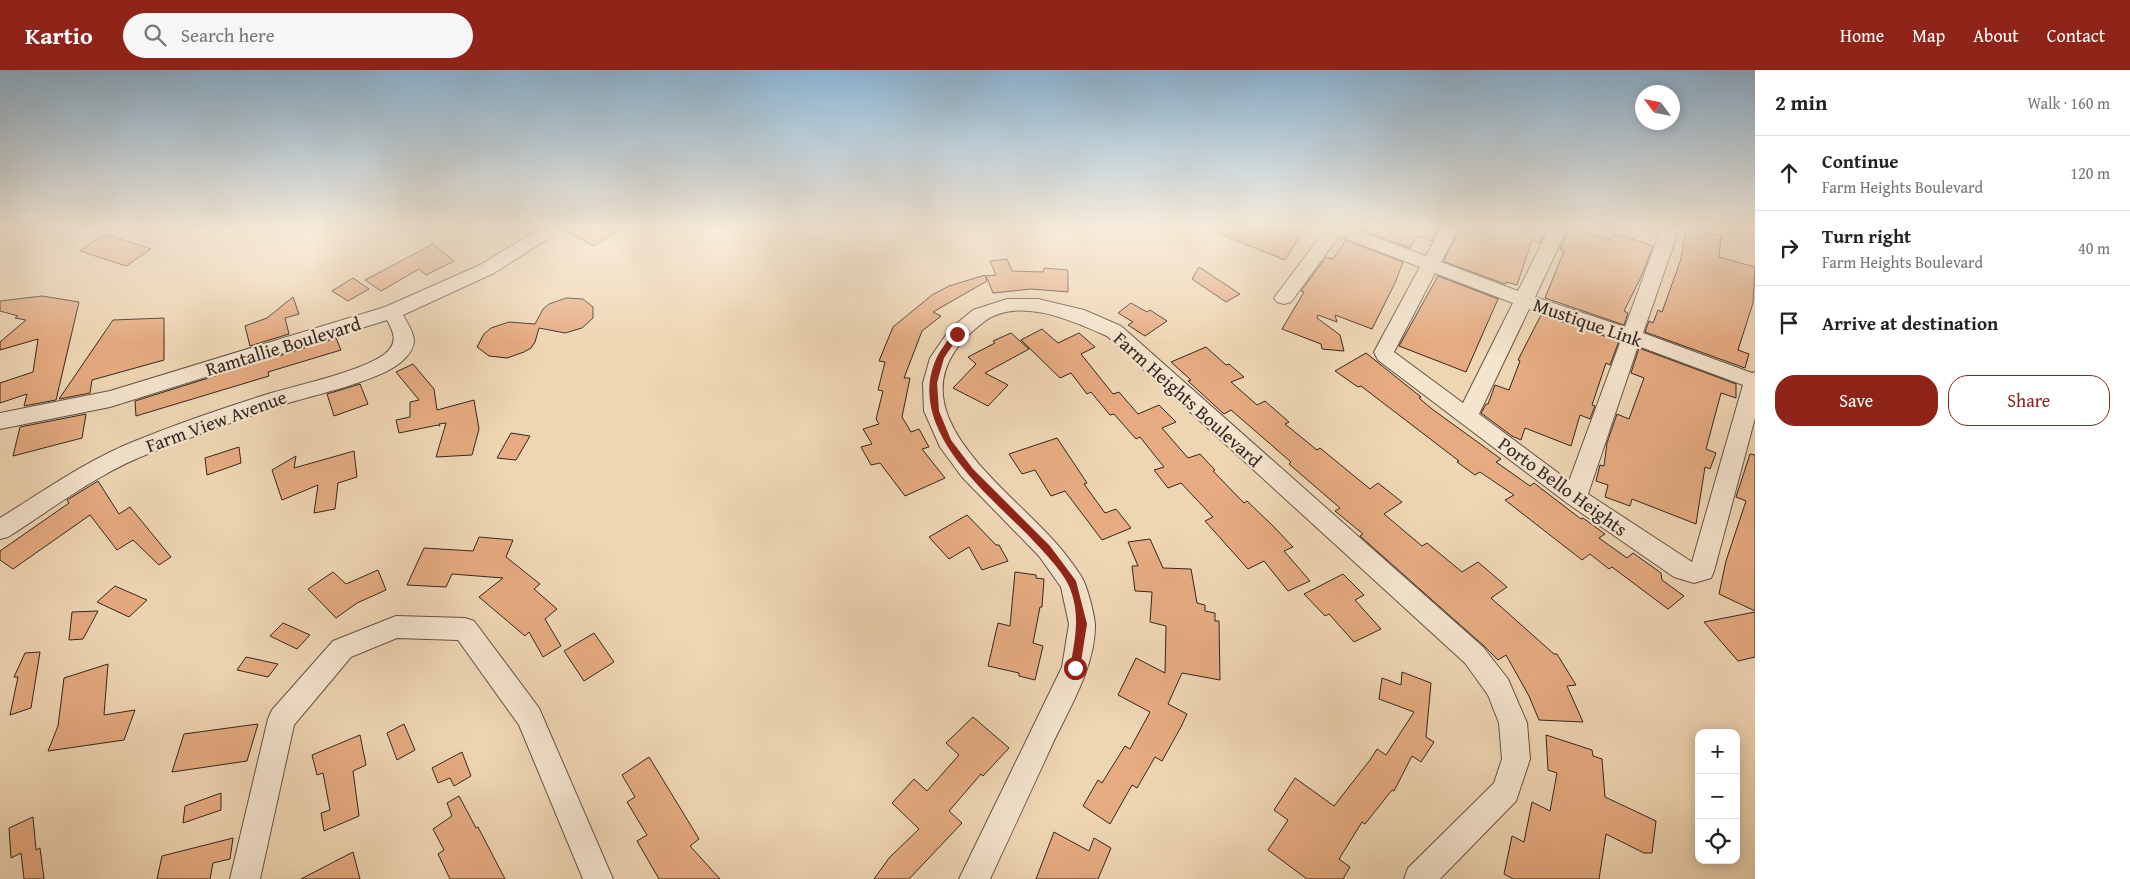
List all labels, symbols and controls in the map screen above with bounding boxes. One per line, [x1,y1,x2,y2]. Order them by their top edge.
search box [123,13,473,58]
text: Kartio [25,18,93,53]
icon: search [141,21,169,49]
text: Search here [181,21,275,49]
text: Home [1840,22,1884,49]
text: Map [1912,22,1945,49]
text: About [1973,22,2019,49]
text: Contact [2047,22,2105,49]
north arrow [1635,85,1680,130]
text: 2 min [1775,87,1827,118]
text: Walk · 160 m [2027,91,2110,115]
text: Continue [1822,147,1899,175]
icon: ahead [1775,159,1803,187]
text: 120 m [2070,161,2110,185]
text: Farm Heights Boulevard [1822,175,1983,199]
text: Turn right [1822,222,1911,250]
icon: right [1775,234,1803,262]
text: 40 m [2078,236,2110,260]
text: Farm Heights Boulevard [1822,250,1983,274]
street label: Mustique Link [1530,290,1647,354]
street label: Ramtallie Boulevard [202,309,365,383]
icon: arrive [1775,309,1803,337]
text: Arrive at destination [1822,309,1998,337]
route end [946,323,969,346]
street label: Farm Heights Boulevard [1108,325,1269,474]
button: Save [1775,375,1938,426]
button: Share [1948,375,2110,426]
street label: Farm View Avenue [142,383,290,459]
street label: Porto Bello Heights [1493,429,1633,543]
route start [1064,657,1087,680]
map controls [1695,729,1740,864]
button: + [1695,729,1740,774]
button: − [1695,774,1740,819]
button: locate [1695,819,1740,864]

